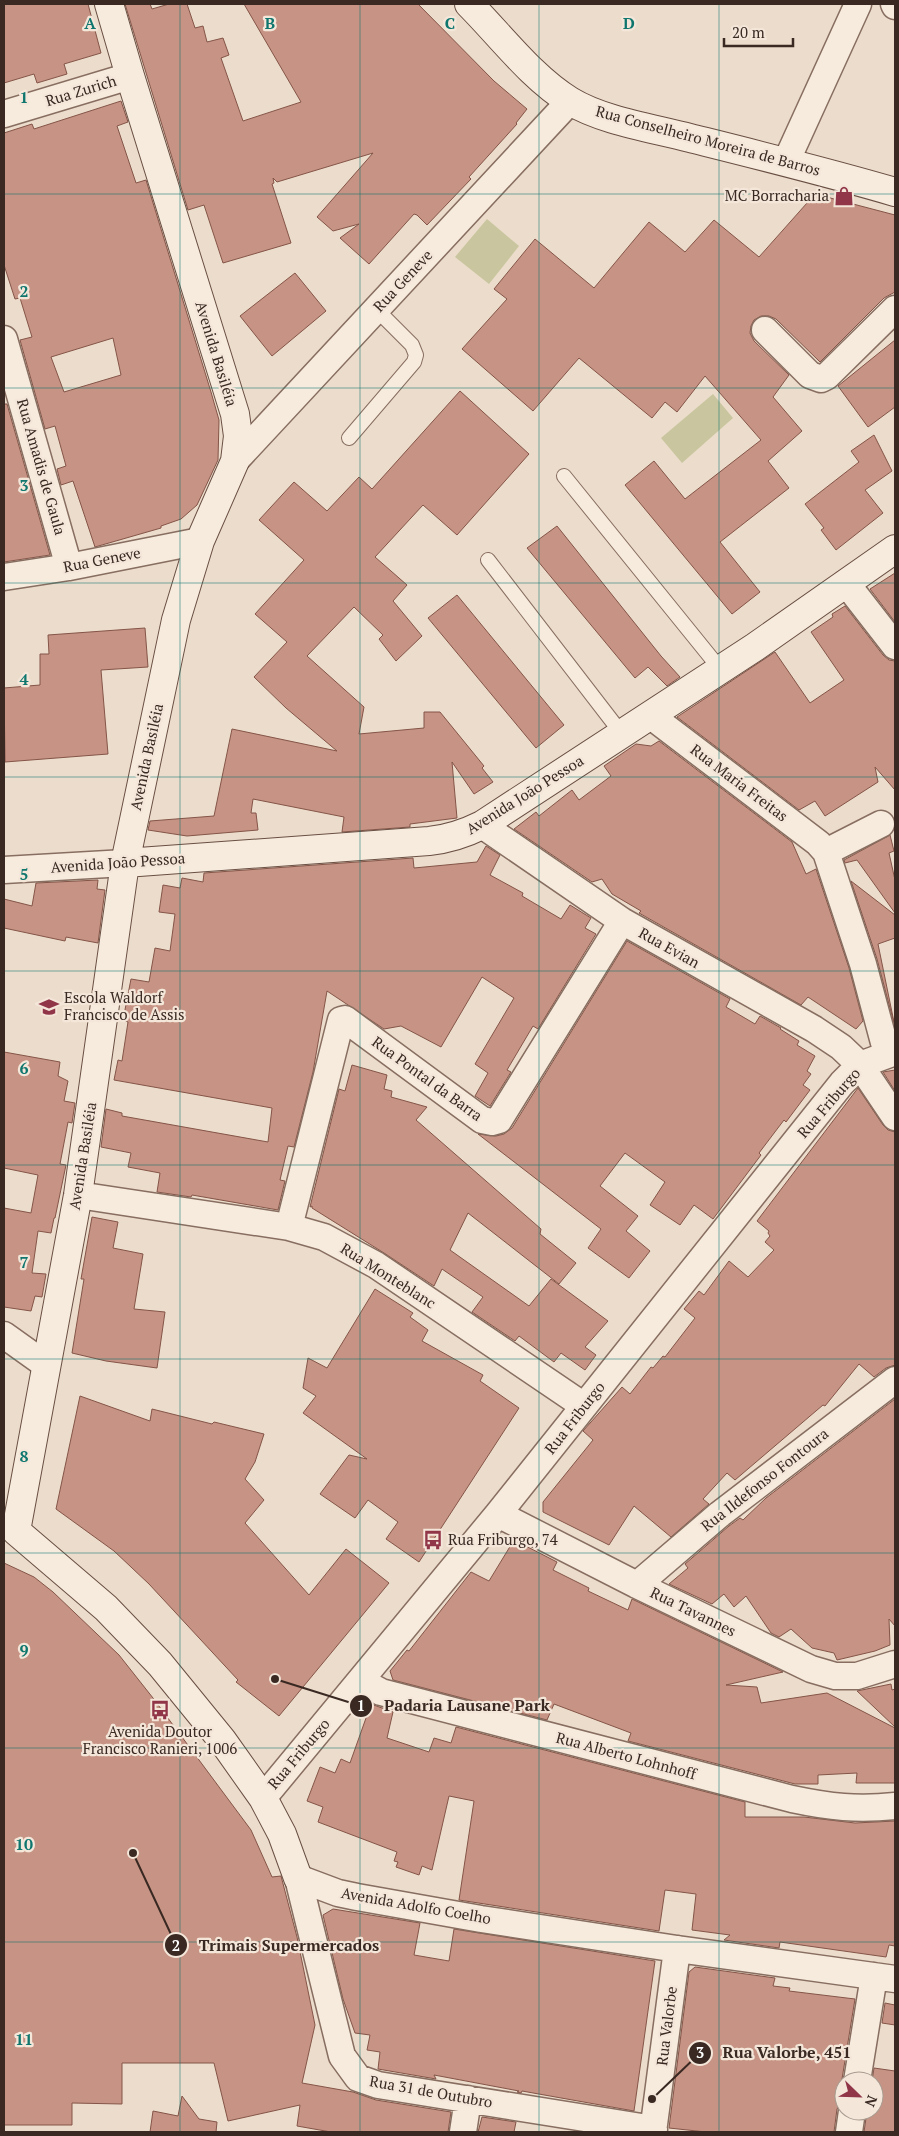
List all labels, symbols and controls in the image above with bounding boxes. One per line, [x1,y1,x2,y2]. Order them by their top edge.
text: A [84,12,96,34]
text: B [265,12,275,34]
text: C [445,12,455,34]
text: D [623,12,635,34]
scale bar [724,15,793,47]
text: 20 m [732,22,765,42]
street label: Rua Zurich [43,70,119,110]
text: 1 [19,86,29,108]
street label: Rua Conselheiro Moreira de Barros [594,100,823,180]
place label: MC Borracharia [725,185,829,205]
shop icon: MC Borracharia [833,185,855,207]
street label: Rua Geneve [368,245,436,316]
text: 2 [19,280,29,302]
street label: Avenida Basiléia [191,299,243,409]
street label: Rua Amadis de Gaula [13,396,71,538]
text: 3 [19,474,29,496]
street label: Rua Geneve [61,542,142,576]
text: 4 [19,668,29,690]
street label: Avenida Basiléia [125,701,167,812]
street label: Rua Maria Freitas [687,739,792,825]
street label: Avenida João Pessoa [462,750,587,838]
street label: Avenida João Pessoa [50,847,186,877]
text: 5 [19,863,29,885]
street label: Rua Evian [635,922,704,972]
place label: Escola Waldorf Francisco de Assis [64,987,185,1024]
school or university icon: Escola Waldorf Francisco de Assis [38,996,60,1018]
street label: Rua Pontal da Barra [368,1031,487,1125]
text: 6 [19,1057,29,1079]
street label: Rua Friburgo [792,1063,864,1142]
street label: Avenida Basiléia [64,1100,100,1211]
street label: Rua Monteblanc [337,1238,440,1312]
text: 7 [19,1251,29,1273]
street label: Rua Friburgo [540,1377,609,1458]
street label: Rua Ildefonso Fontoura [696,1423,833,1535]
text: 8 [19,1445,29,1467]
bus stop icon: Rua Friburgo, 74 [422,1529,444,1551]
place label: Rua Friburgo, 74 [448,1529,558,1549]
street label: Rua Tavannes [647,1582,740,1640]
text: 9 [19,1639,29,1661]
callout: Padaria Lausane Park [349,1690,560,1721]
text: Padaria Lausane Park [384,1694,551,1716]
text: 1 [357,1695,365,1715]
bus stop icon: Avenida Doutor Francisco Ranieri, 1006 [149,1699,171,1721]
street label: Rua Friburgo [263,1714,334,1793]
place label: Avenida Doutor Francisco Ranieri, 1006 [83,1721,237,1758]
street label: Rua Alberto Lohnhoff [554,1727,699,1784]
text: 10 [15,1833,33,1855]
street label: Avenida Adolfo Coelho [340,1882,493,1928]
callout: Trimais Supermercados [163,1930,389,1961]
text: Trimais Supermercados [199,1934,379,1956]
text: 2 [172,1935,180,1955]
street label: Rua Valorbe [651,1985,681,2067]
text: 11 [15,2028,33,2050]
callout: Rua Valorbe, 451 [687,2037,862,2068]
text: Rua Valorbe, 451 [723,2041,851,2063]
text: 3 [696,2042,704,2062]
street label: Rua 31 de Outubro [368,2070,494,2112]
north arrow [834,2071,884,2121]
text: N [860,2093,882,2110]

